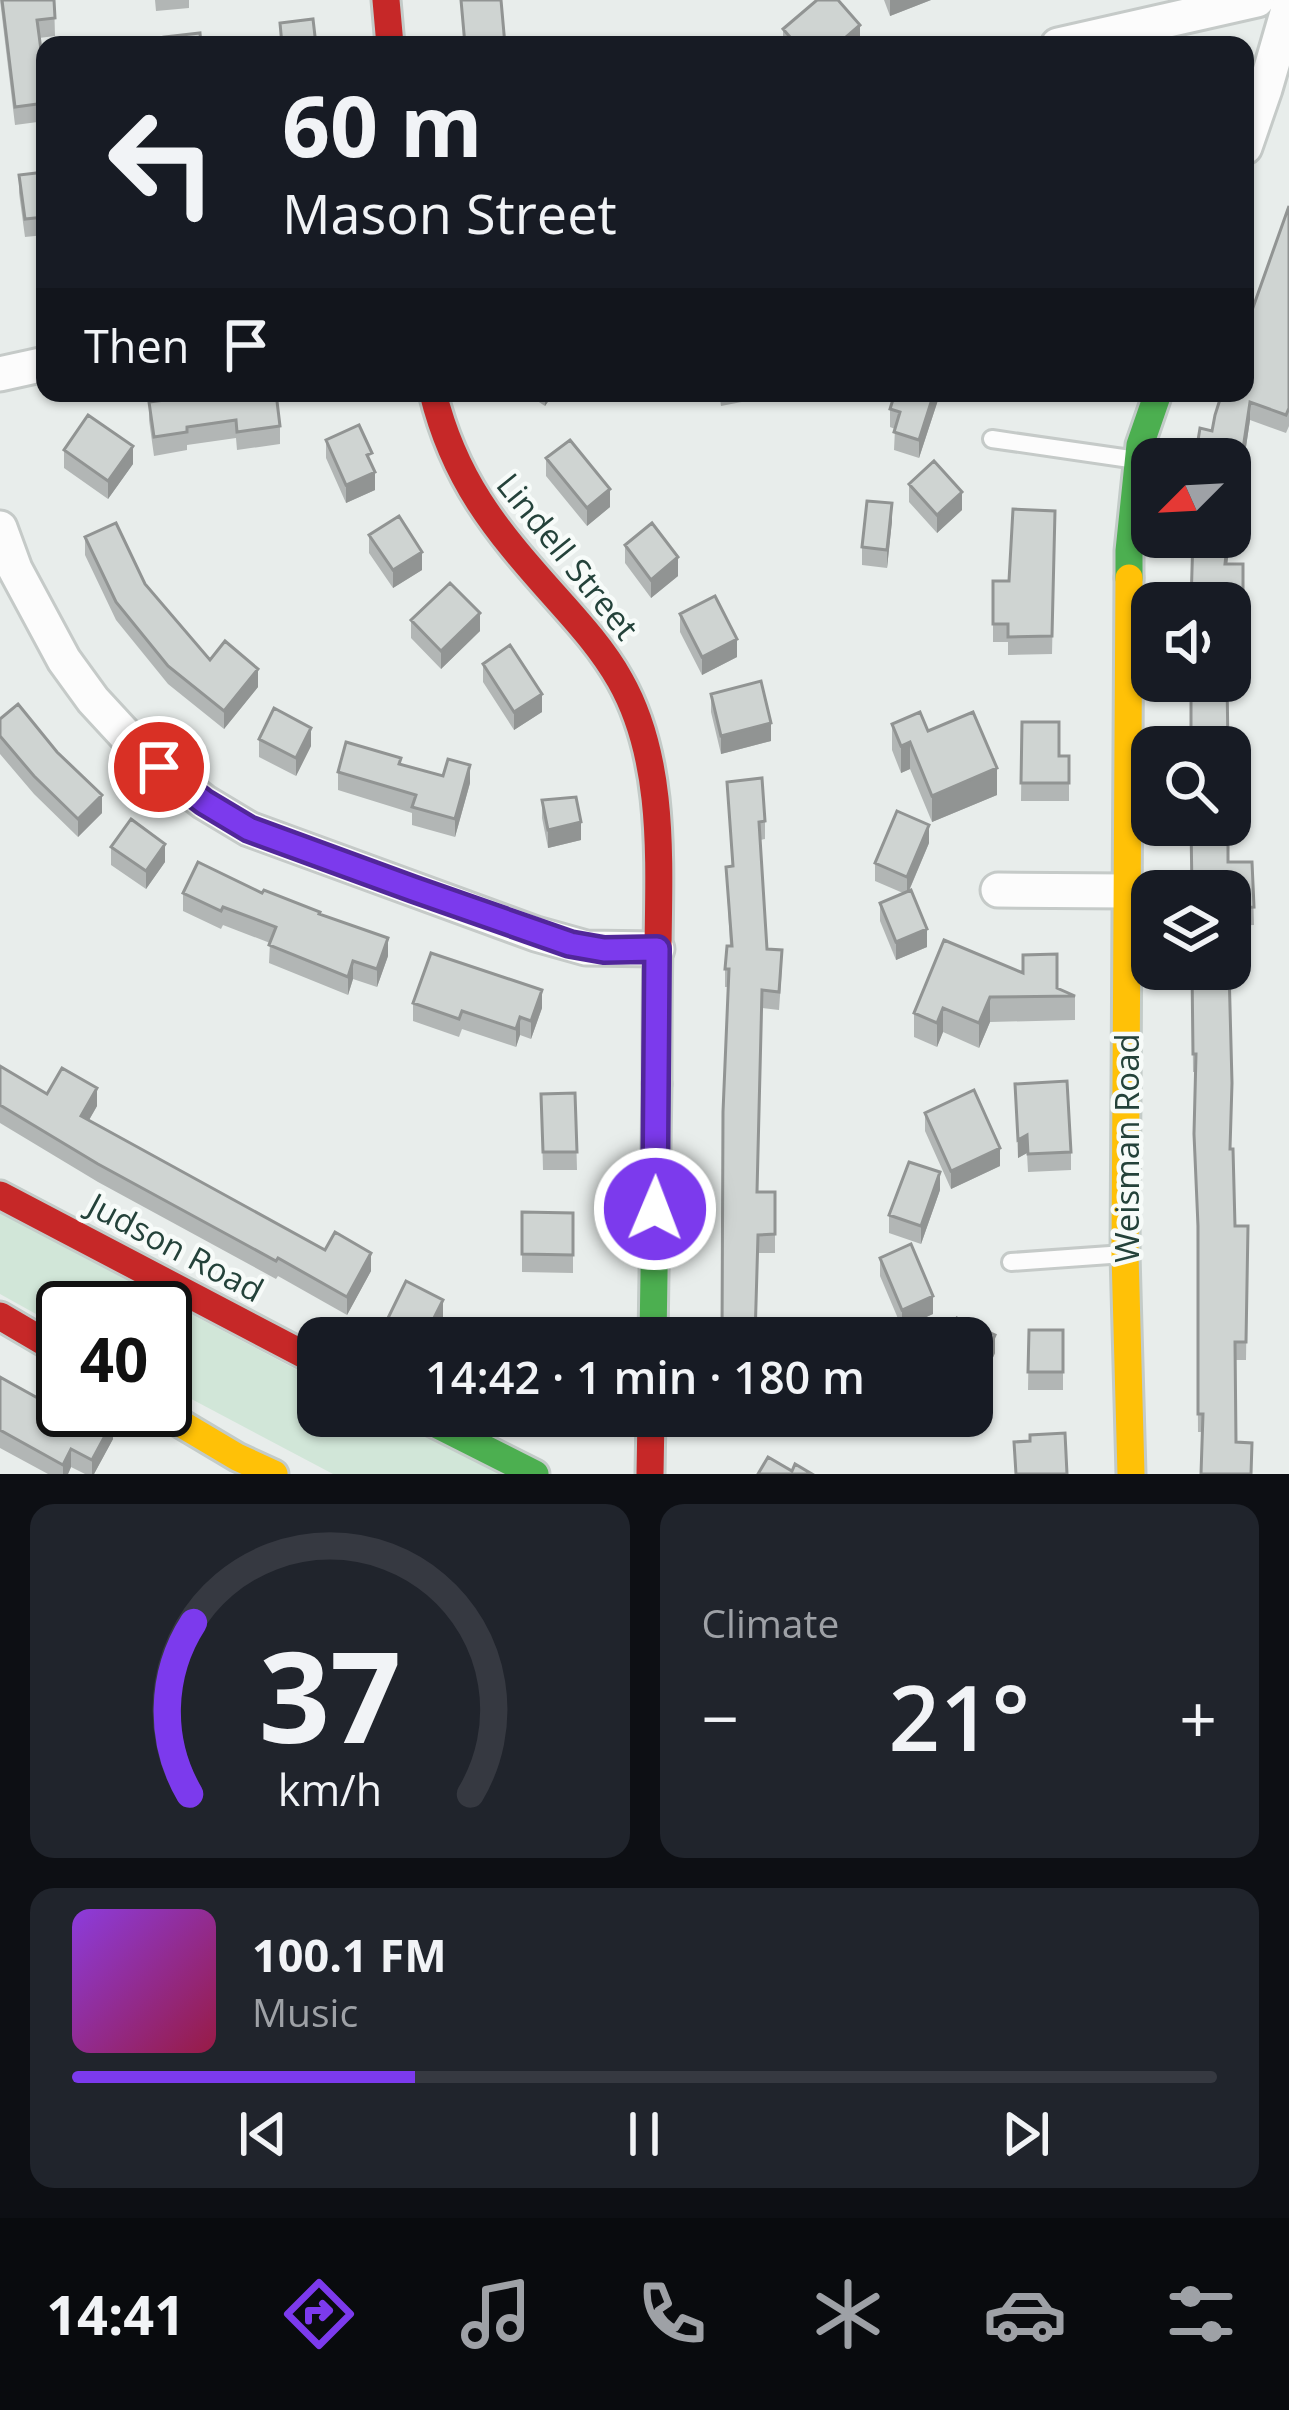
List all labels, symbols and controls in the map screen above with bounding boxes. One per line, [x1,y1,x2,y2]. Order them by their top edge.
text: 60 m [282,67,482,182]
icon: left [84,84,240,240]
text: Mason Street [282,176,617,250]
icon: arrive [213,312,279,378]
text: Then [84,315,189,376]
north arrow [1131,438,1251,558]
map controls [1131,438,1251,990]
street label: Lindell Street [487,463,649,649]
button: sound [1131,582,1251,702]
pin [108,716,210,818]
button: search [1131,726,1251,846]
icon: arrive [126,734,192,800]
button: layers [1131,870,1251,990]
street label: Weisman Road [1104,1033,1149,1263]
position arrow [592,1146,718,1272]
street label: Judson Road [78,1181,272,1312]
speed limit sign: 40 [36,1281,192,1437]
text: 14:42 · 1 min · 180 m [425,1346,865,1407]
text: Climate [702,1596,839,1649]
text: 37 [258,1610,401,1780]
text: 21° [889,1655,1030,1777]
text: − [702,1672,739,1762]
text: + [1179,1672,1217,1762]
text: km/h [278,1760,382,1819]
text: 100.1 FM [252,1924,447,1985]
text: Music [252,1985,358,2038]
icon: previous [230,2101,296,2167]
icon: pause [611,2101,677,2167]
icon: next [993,2101,1059,2167]
icon: directions [277,2272,361,2356]
icon: music [454,2272,538,2356]
icon: phone [630,2272,714,2356]
icon: climate [806,2272,890,2356]
icon: car [983,2272,1067,2356]
icon: filters [1159,2272,1243,2356]
text: 14:41 [46,2277,185,2351]

